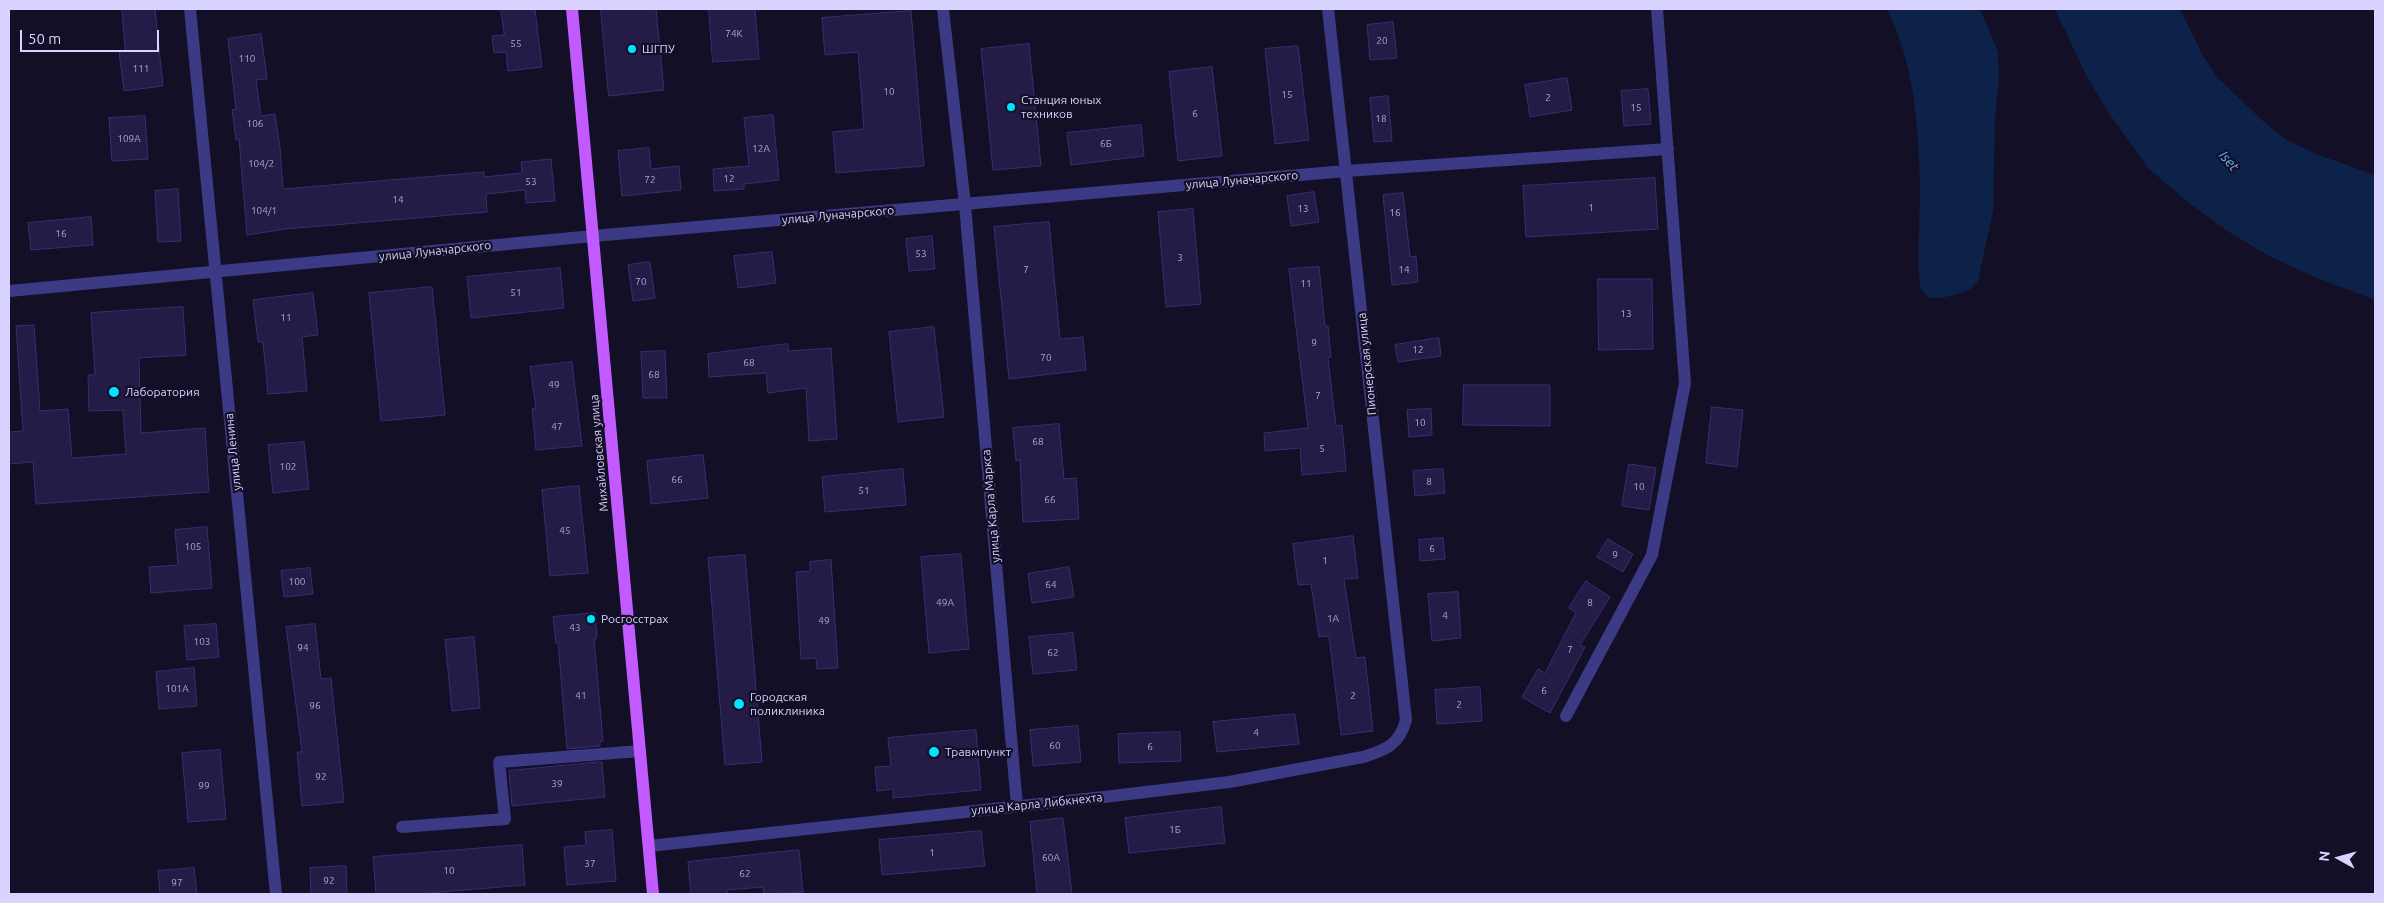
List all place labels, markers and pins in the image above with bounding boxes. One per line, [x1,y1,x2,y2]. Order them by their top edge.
place label: ШГПУ [642,42,675,56]
marker: ШГПУ [626,43,638,55]
place label: Станция юных техников [1021,93,1101,121]
marker: Станция юных техников [1005,101,1017,113]
marker: Лаборатория [107,385,121,399]
place label: Лаборатория [125,385,200,399]
place label: Росгосстрах [601,612,668,626]
marker: Росгосстрах [585,613,597,625]
place label: Городская поликлиника [750,690,825,718]
marker: Городская поликлиника [732,697,746,711]
marker: Травмпункт [927,745,941,759]
place label: Травмпункт [945,745,1011,759]

